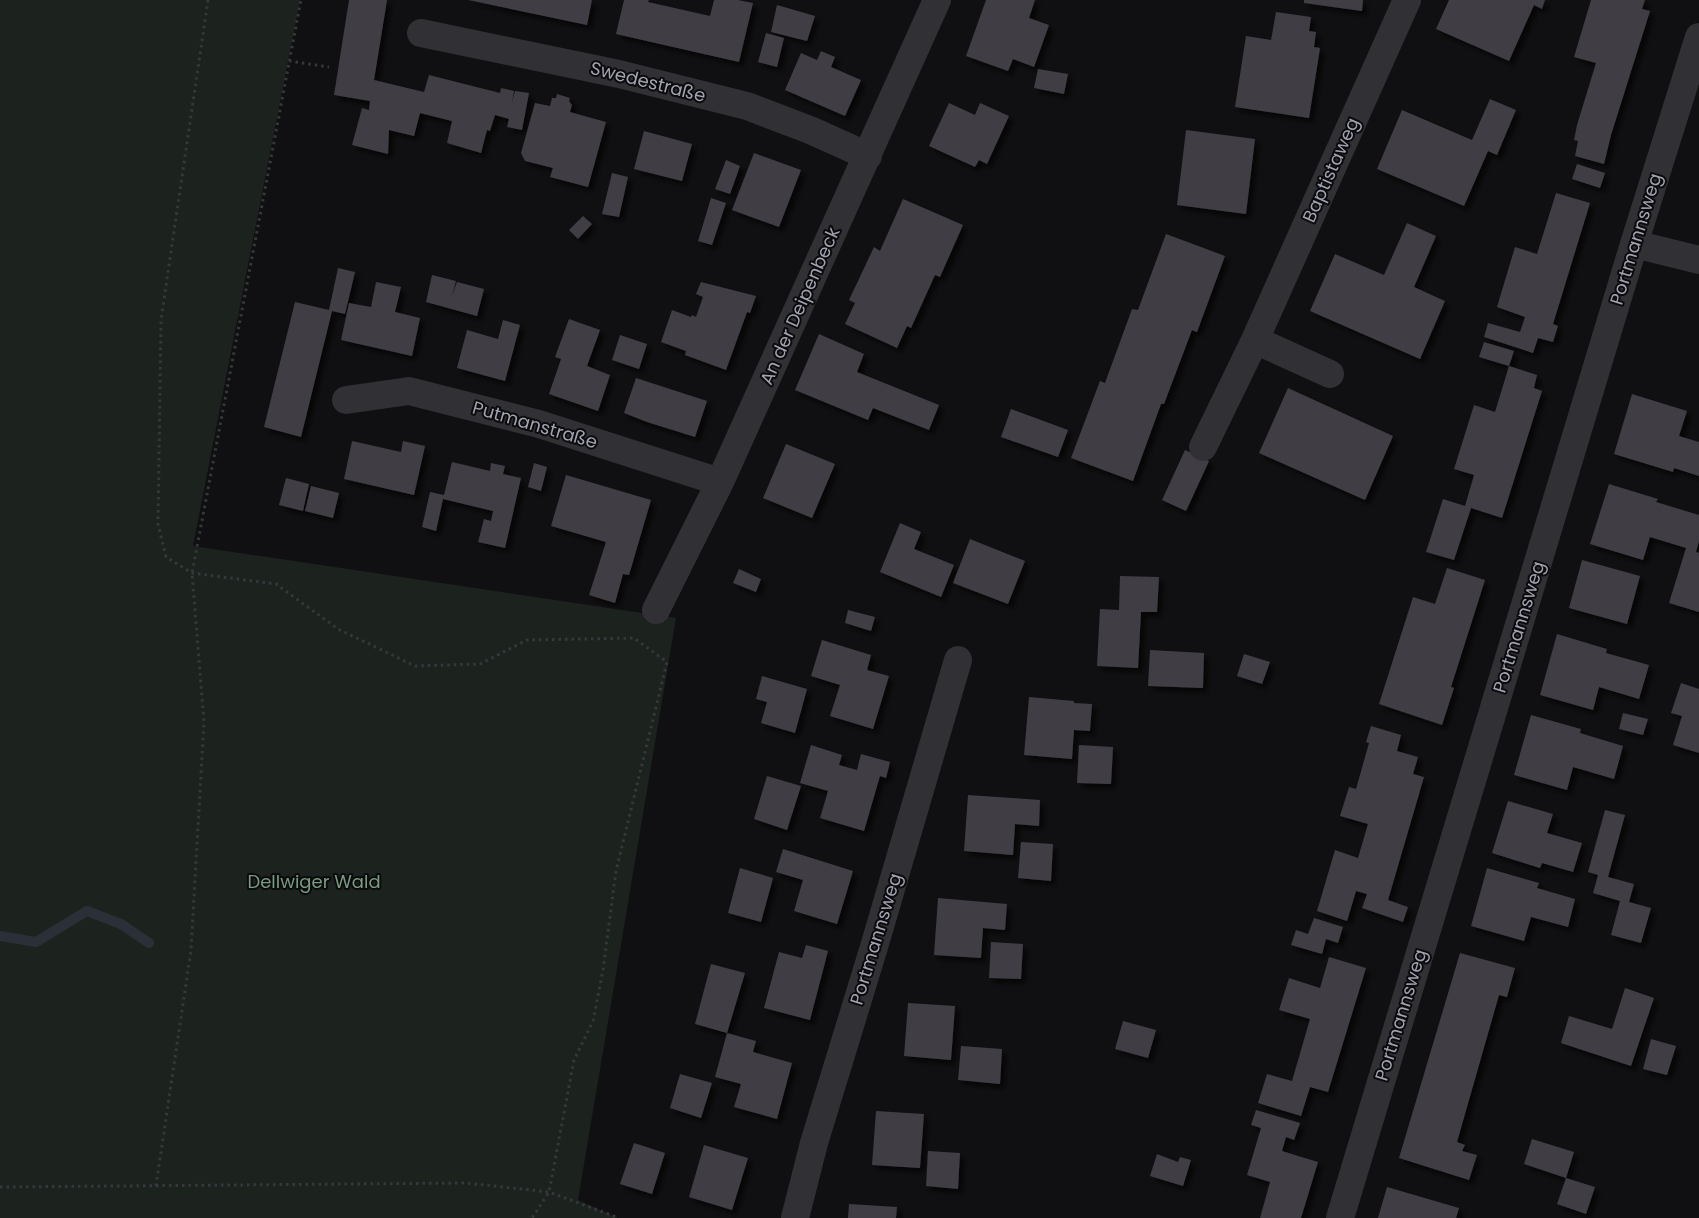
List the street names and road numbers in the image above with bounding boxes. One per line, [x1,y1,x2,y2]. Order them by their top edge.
street label: Swedestraße [588,55,708,108]
street label: Baptistaweg [1296,113,1365,226]
street label: Portmannsweg [1604,170,1667,308]
street label: An der Deipenbeck [754,222,846,389]
street label: Putmanstraße [470,395,601,454]
street label: Portmannsweg [1487,558,1550,696]
street label: Portmannsweg [844,870,907,1008]
street label: Portmannsweg [1369,946,1432,1084]

